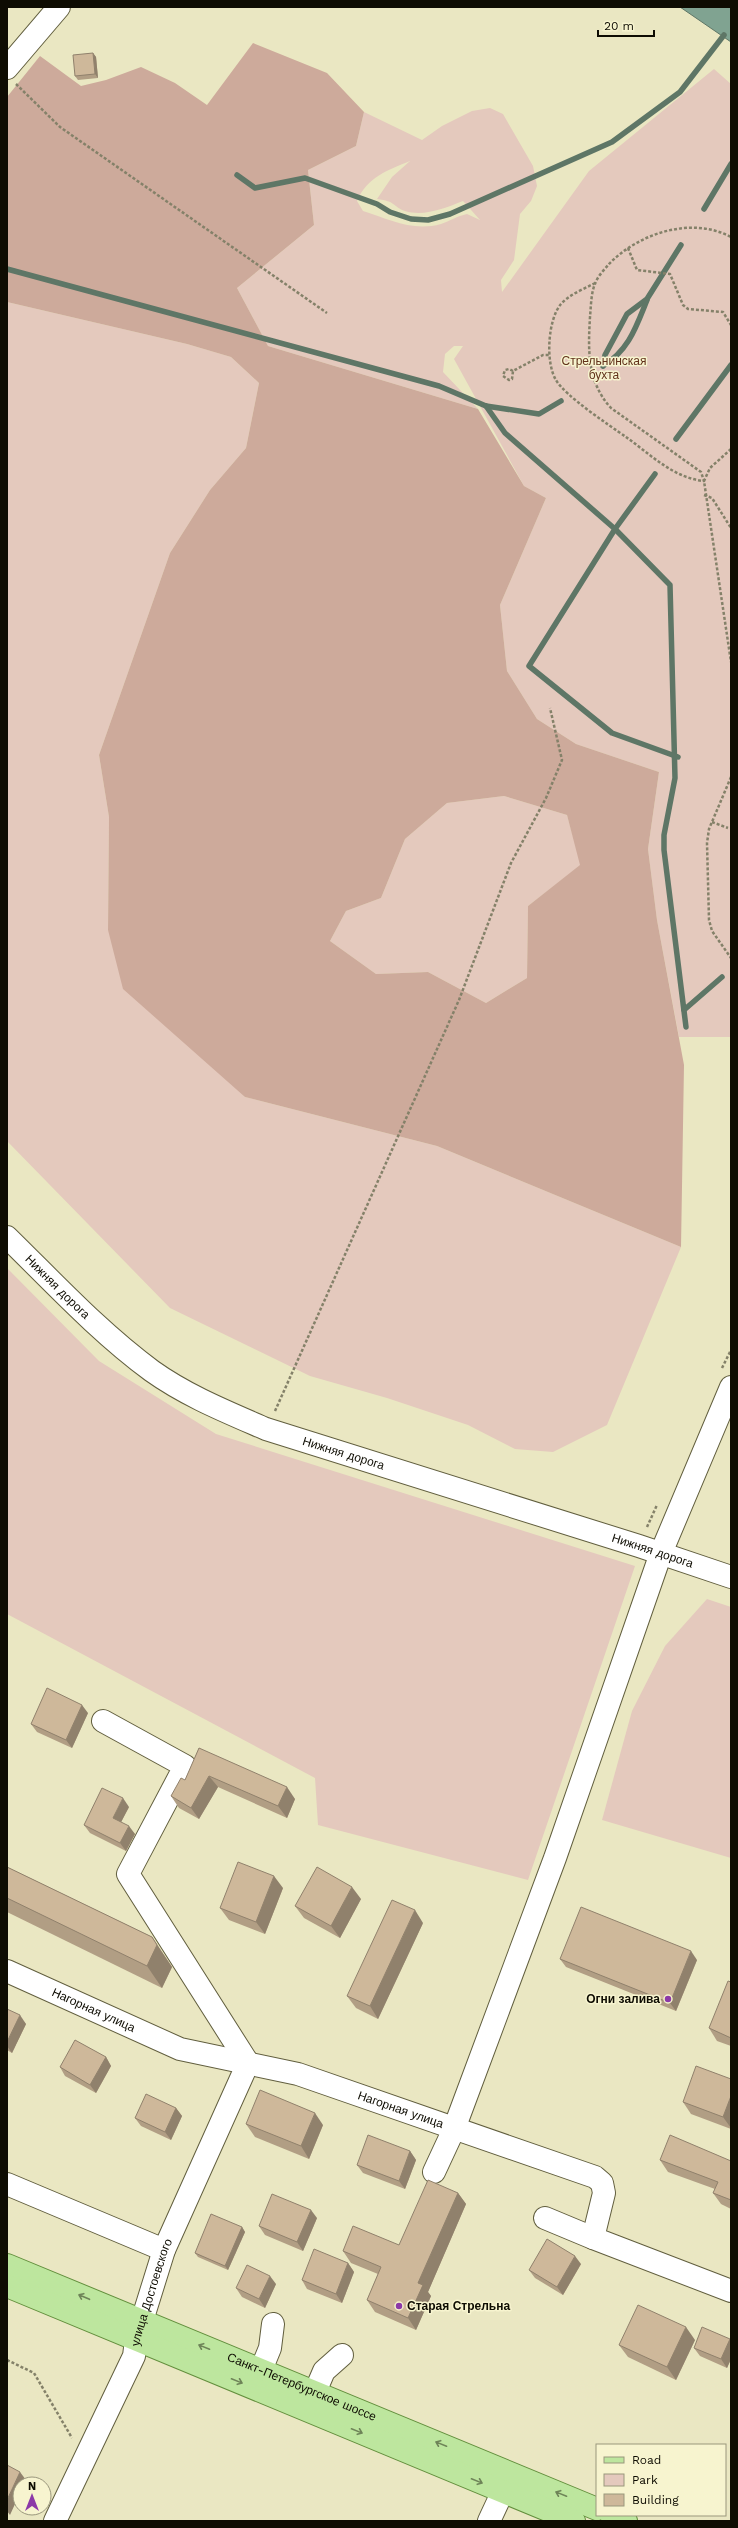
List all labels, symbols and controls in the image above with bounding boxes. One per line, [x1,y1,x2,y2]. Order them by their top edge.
scale bar [598,12,654,38]
text: 20 m [604,19,634,33]
park label: Стрельнинская бухта [561,354,647,382]
street label: Нижняя дорога [22,1252,93,1322]
street label: Нижняя дорога [301,1434,386,1473]
street label: Нижняя дорога [610,1531,695,1571]
street label: Нагорная улица [50,1985,138,2035]
place label: Огни залива [586,1992,660,2006]
marker: Огни залива [663,1994,673,2004]
street label: Нагорная улица [356,2088,446,2131]
street label: улица Достоевского [128,2236,175,2347]
one-way arrow [78,2293,90,2301]
place label: Старая Стрельна [407,2299,510,2313]
marker: Старая Стрельна [394,2301,404,2311]
one-way arrow [199,2342,211,2350]
street label: Санкт-Петербургское шоссе [225,2350,379,2424]
one-way arrow [231,2378,243,2386]
one-way arrow [351,2428,363,2435]
one-way arrow [435,2440,447,2448]
legend [596,2444,726,2516]
text: Road [632,2453,661,2467]
text: Park [632,2473,658,2487]
north arrow [12,2476,52,2516]
one-way arrow [471,2477,483,2485]
text: N [28,2480,36,2493]
one-way arrow [555,2490,567,2497]
text: Building [632,2493,679,2507]

